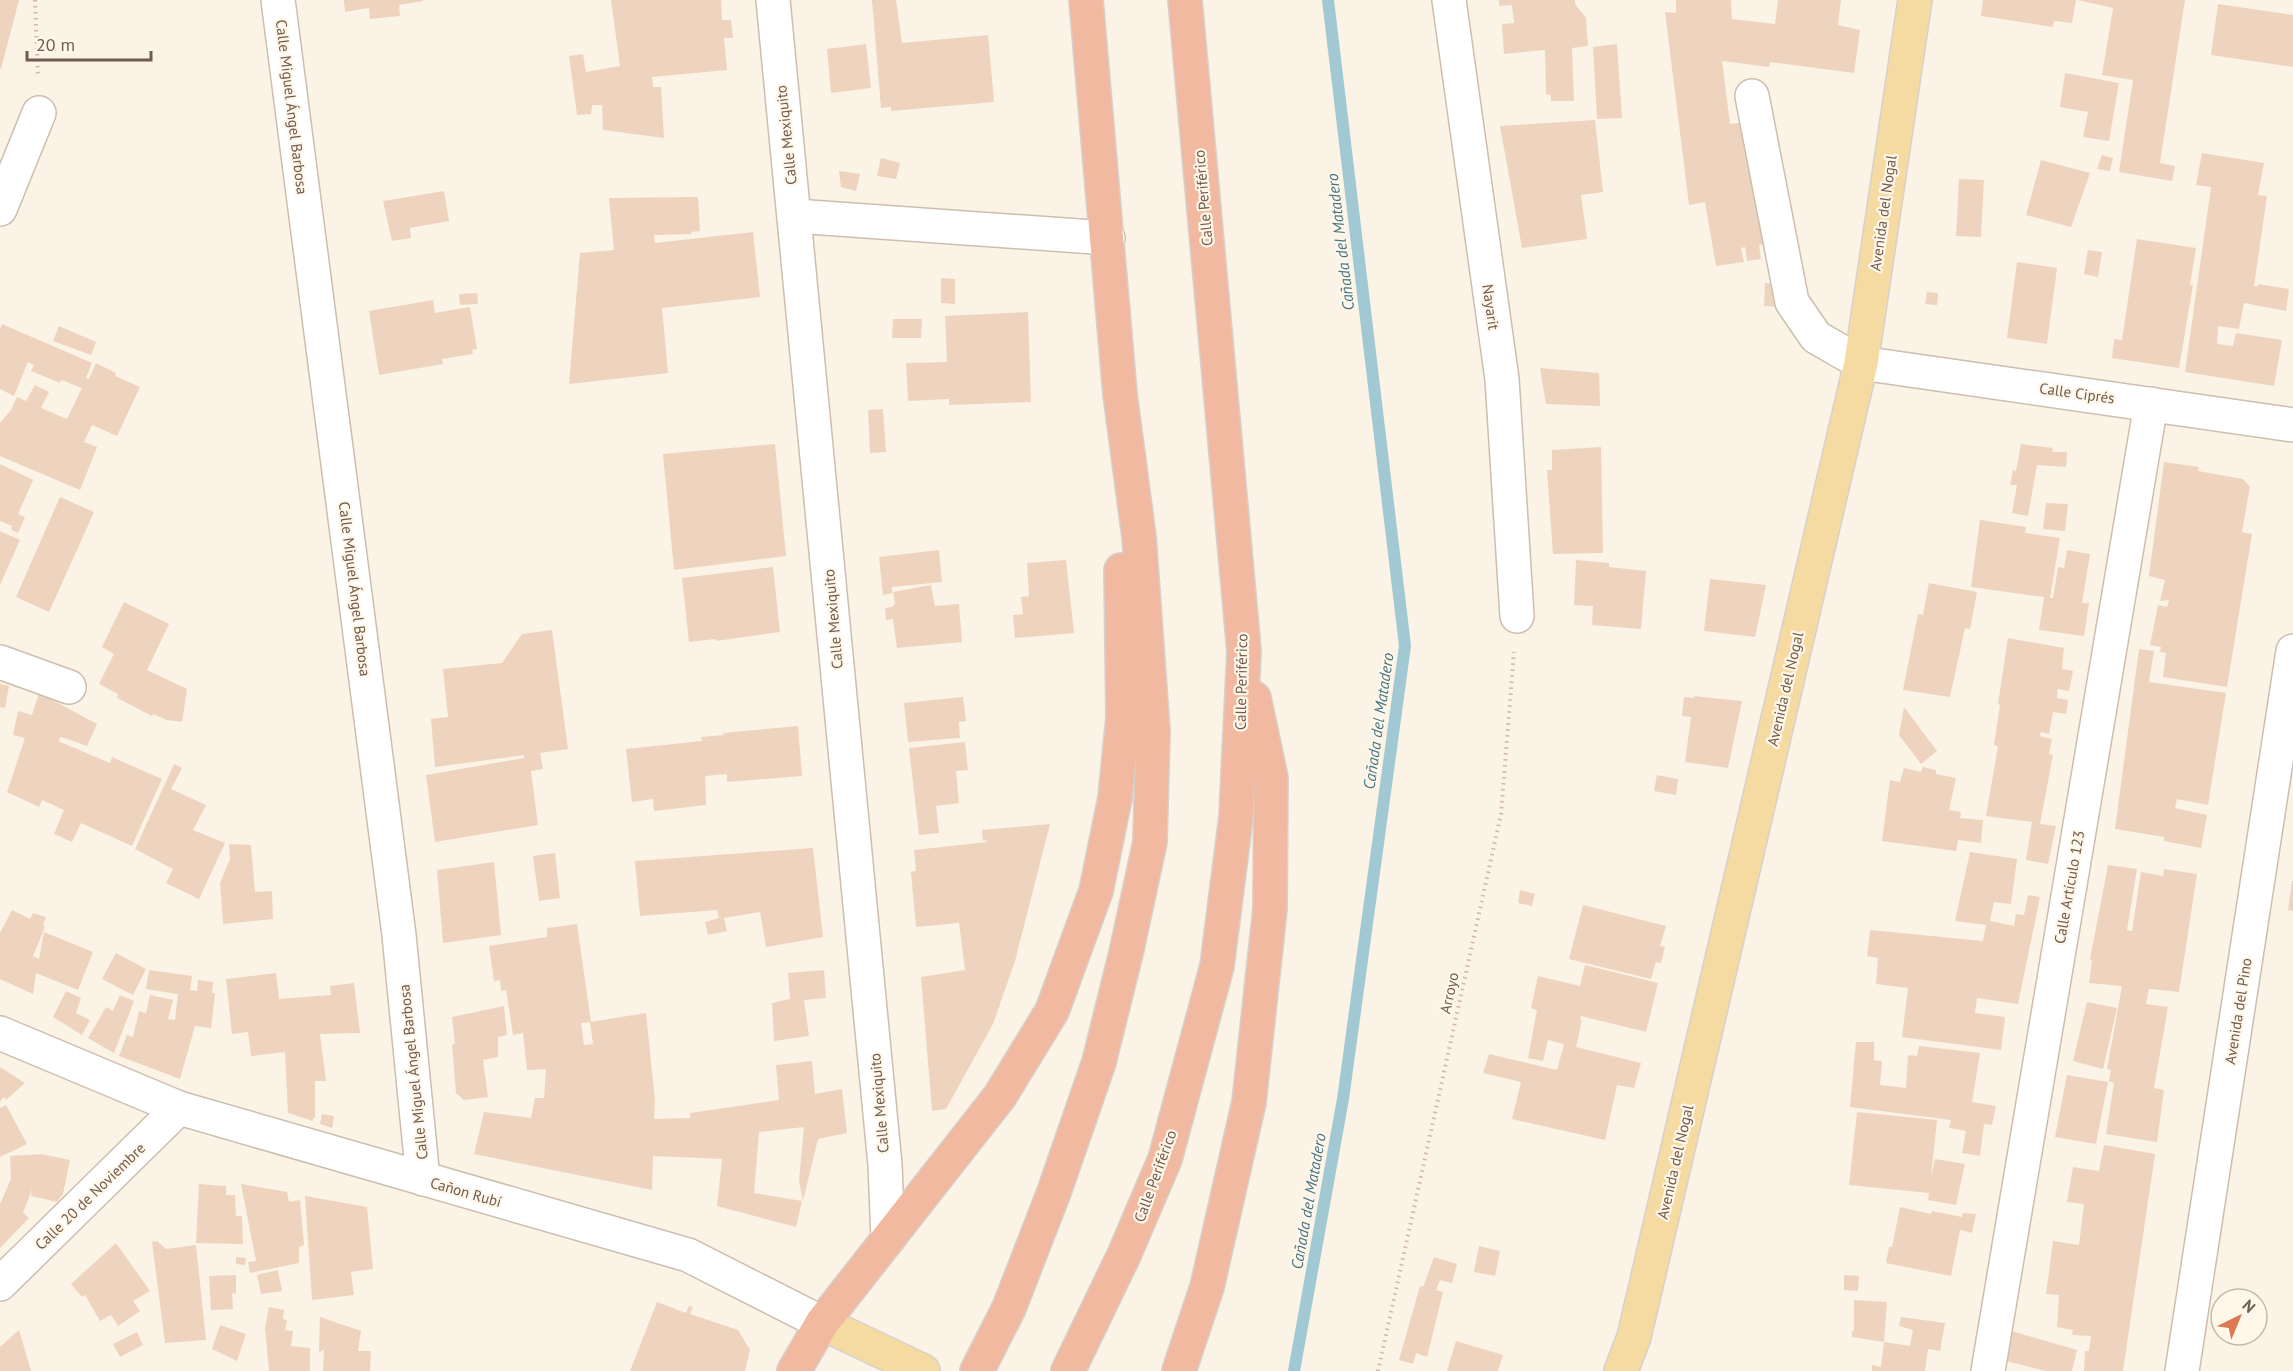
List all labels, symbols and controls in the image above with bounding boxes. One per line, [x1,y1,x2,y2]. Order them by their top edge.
street label: Calle Miguel Ángel Barbosa [272,19,312,195]
scale bar [27,24,152,62]
text: 20 m [36,33,75,56]
street label: Calle Mexiquito [771,84,801,186]
street label: Calle Periférico [1189,149,1217,247]
street label: Avenida del Nogal [1865,153,1901,272]
water label: Cañada del Matadero [1322,172,1358,312]
street label: Nayarit [1478,283,1504,331]
street label: Calle Ciprés [2038,378,2116,408]
street label: Calle Miguel Ángel Barbosa [335,501,375,677]
street label: Calle Mexiquito [819,568,847,670]
street label: Avenida del Nogal [1763,629,1808,748]
street label: Calle Periférico [1231,634,1251,730]
water label: Cañada del Matadero [1359,651,1397,791]
street label: Calle Artículo 123 [2050,829,2088,945]
street label: Avenida del Pino [2220,956,2256,1066]
street label: Arroyo [1435,971,1463,1015]
street label: Calle Miguel Ángel Barbosa [394,984,432,1160]
street label: Calle Mexiquito [865,1052,893,1154]
street label: Avenida del Nogal [1653,1102,1698,1221]
street label: Calle Periférico [1130,1127,1180,1225]
water label: Cañada del Matadero [1286,1131,1330,1271]
street label: Calle 20 de Noviembre [31,1138,149,1254]
street label: Cañon Rubí [428,1173,504,1211]
north arrow [2209,1287,2269,1347]
text: N [2239,1295,2260,1317]

